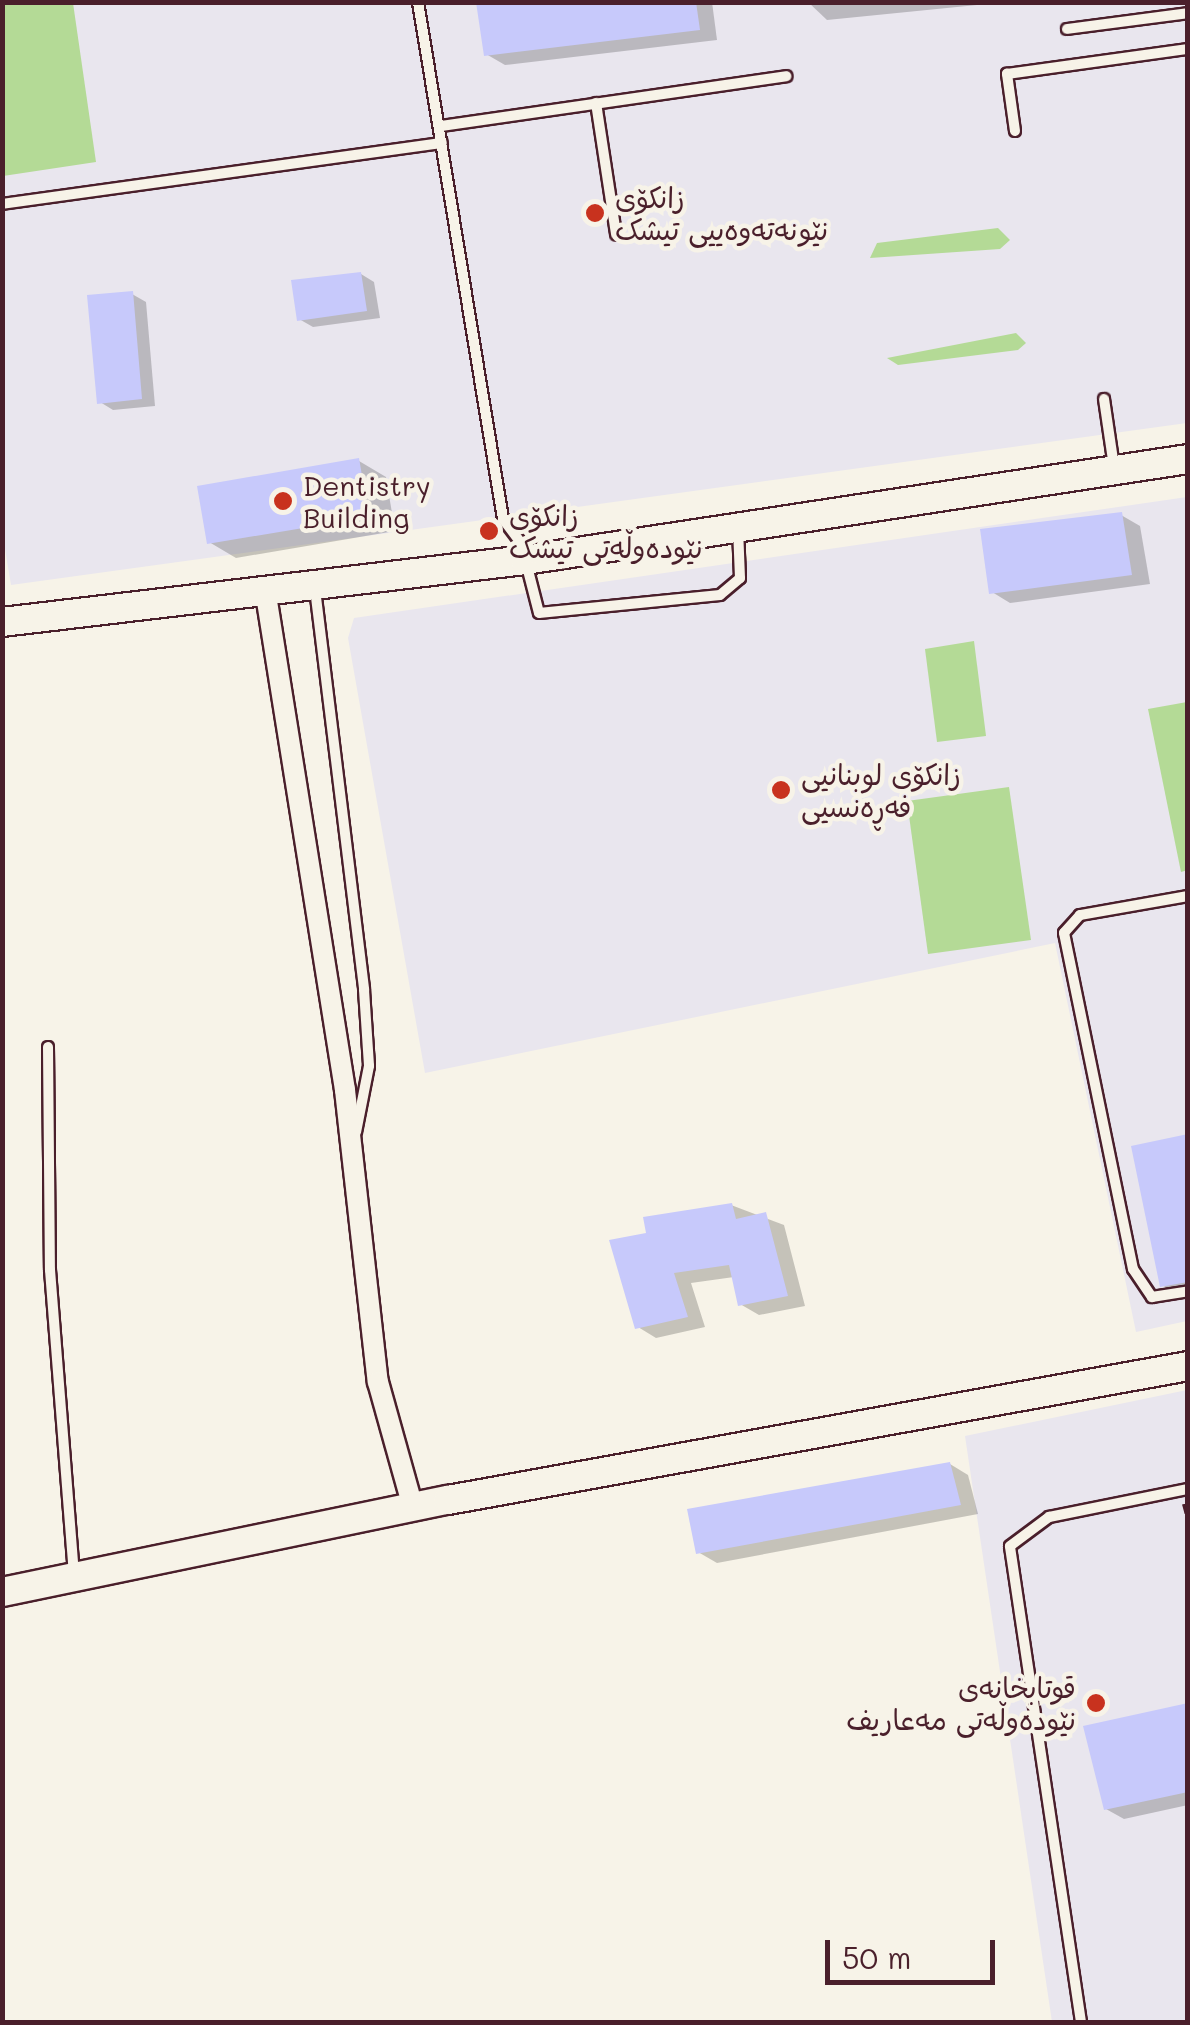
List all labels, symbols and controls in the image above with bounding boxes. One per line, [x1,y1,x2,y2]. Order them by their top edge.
place label: زانکۆی نێونەتەوەییی تیشک [615,180,828,246]
marker: زانکۆی نێونەتەوەییی تیشک [584,202,606,224]
place label: Dentistry Building [303,468,431,534]
marker: Dentistry Building [272,490,294,512]
place label: زانکۆی نێودەوڵەتی تیشک [509,498,703,564]
marker: زانکۆی نێودەوڵەتی تیشک [478,520,500,542]
place label: زانکۆی لوبنانیی فەڕەنسیی [801,757,961,823]
marker: زانکۆی لوبنانیی فەڕەنسیی [770,779,792,801]
place label: قوتابخانەی نێودەوڵەتی مەعاریف [846,1670,1076,1736]
marker: قوتابخانەی نێودەوڵەتی مەعاریف [1085,1692,1107,1714]
scale bar [830,1920,1000,1982]
text: 50 m [842,1937,912,1977]

